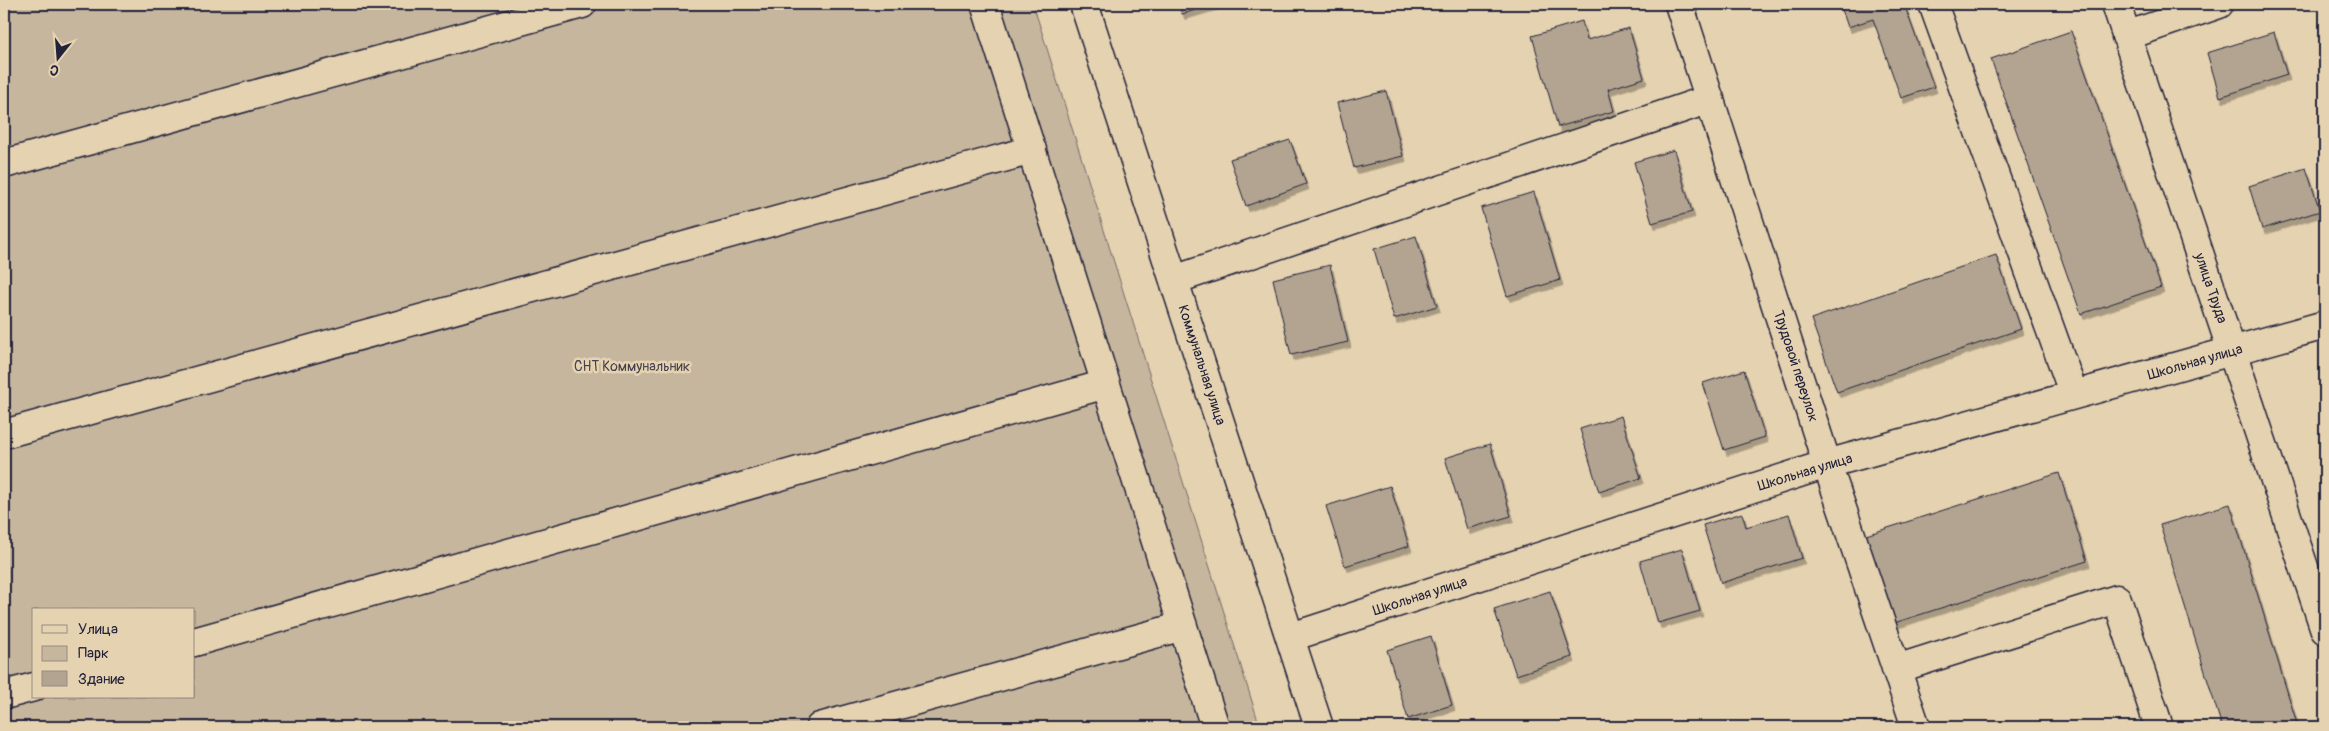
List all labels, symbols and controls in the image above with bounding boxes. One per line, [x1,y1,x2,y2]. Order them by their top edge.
north arrow [32,32,82,82]
text: С [47,60,61,79]
street label: улица Труда [2191,250,2231,325]
street label: Коммунальная улица [1175,303,1229,427]
street label: Трудовой переулок [1770,308,1822,424]
street label: Школьная улица [2146,340,2244,384]
park label: СНТ Коммунальник [574,358,690,375]
street label: Школьная улица [1756,450,1854,494]
street label: Школьная улица [1371,573,1469,619]
legend [32,608,195,698]
text: Улица [78,620,118,639]
text: Парк [78,644,109,663]
text: Здание [78,670,125,689]

